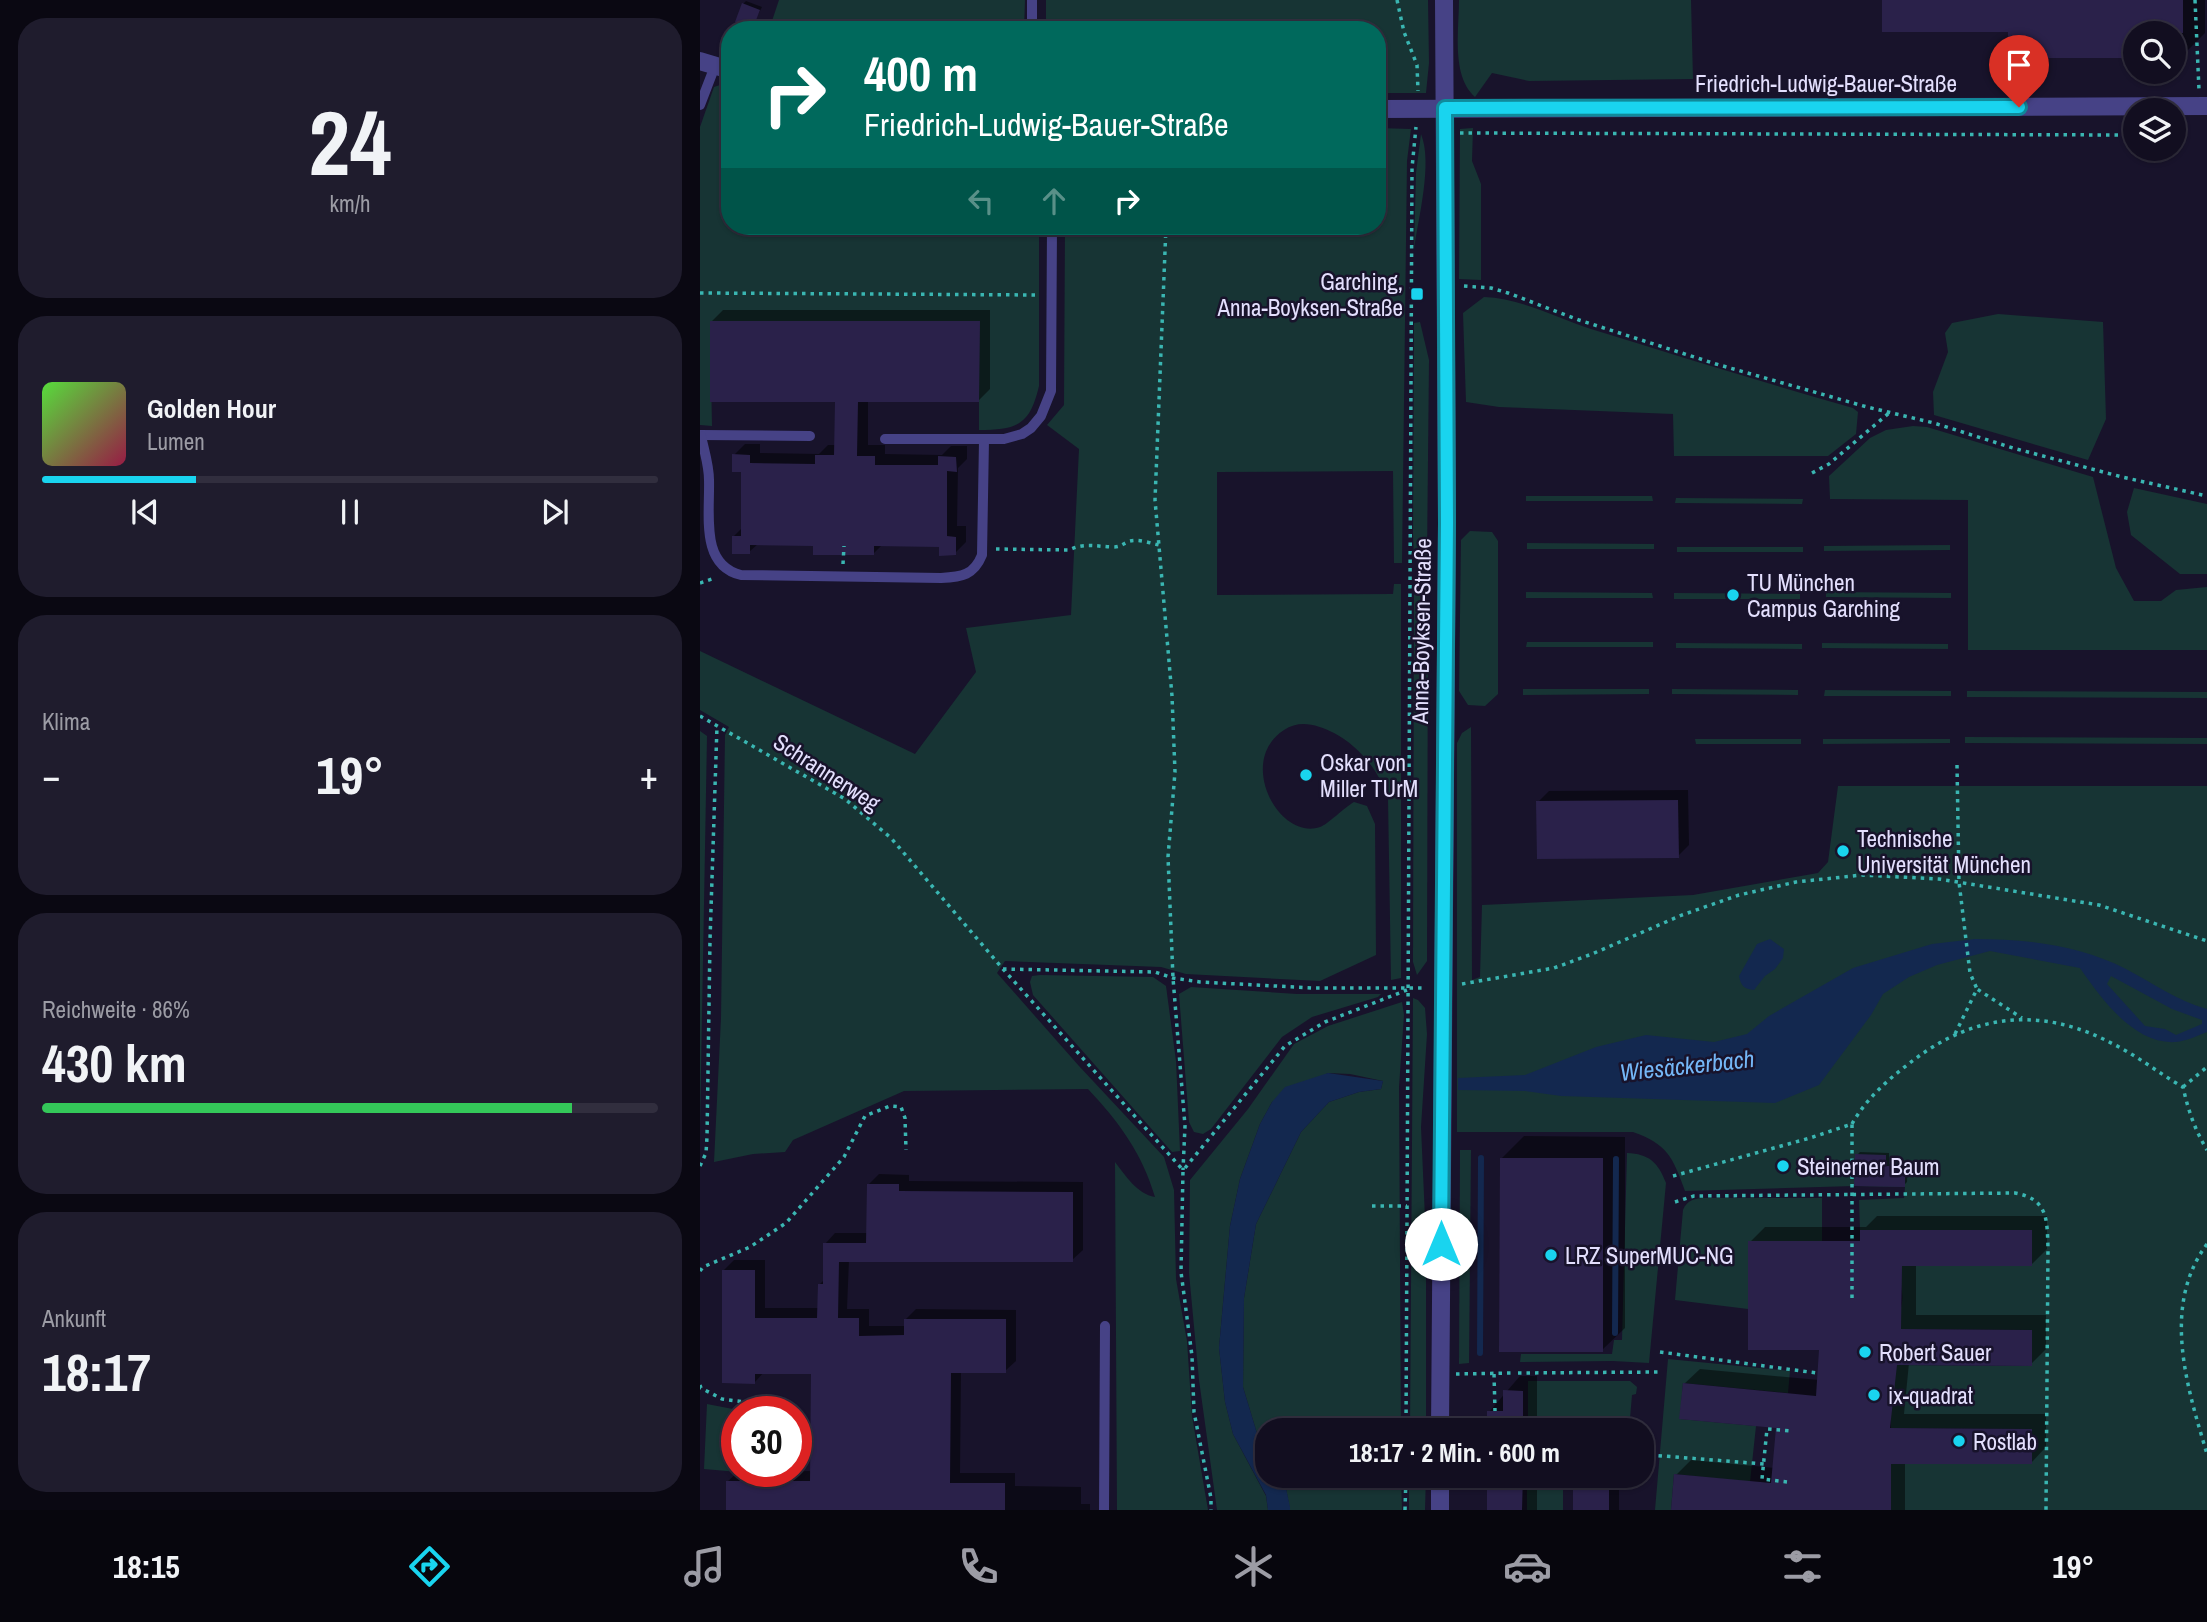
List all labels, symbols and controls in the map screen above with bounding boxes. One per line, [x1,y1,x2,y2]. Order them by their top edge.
map controls [2123,21,2186,161]
button: search [2123,21,2186,84]
pin [1989,35,2049,107]
text: 400 m [864,40,978,106]
icon: arrive [2000,46,2038,84]
icon: right [749,49,840,140]
street label: Friedrich-Ludwig-Bauer-Straße [1695,68,1957,99]
text: 24 [309,81,392,203]
button: layers [2123,98,2186,161]
text: Friedrich-Ludwig-Bauer-Straße [864,103,1229,146]
icon: left [962,182,1000,220]
icon: ahead [1035,182,1073,220]
icon: right [1108,182,1146,220]
text: km/h [330,188,370,219]
place label: Garching, Anna-Boyksen-Straße [1216,266,1403,323]
marker: Garching, Anna-Boyksen-Straße [1409,286,1425,302]
text: Golden Hour [147,391,276,426]
text: Lumen [147,426,205,457]
icon: previous [126,493,164,531]
icon: pause [331,493,369,531]
icon: next [536,493,574,531]
street label: Anna-Boyksen-Straße [1404,538,1438,725]
place label: TU München Campus Garching [1747,567,1901,624]
marker: TU München Campus Garching [1725,587,1741,603]
text: Klima [42,706,90,737]
street label: Schrannerweg [768,726,887,818]
text: 19° [316,740,384,810]
place label: Oskar von Miller TUrM [1320,747,1418,804]
text: − [42,750,60,801]
text: + [640,750,658,801]
marker: Oskar von Miller TUrM [1298,767,1314,783]
place label: Technische Universität München [1857,823,2031,880]
marker: Technische Universität München [1835,843,1851,859]
text: Reichweite · 86% [42,994,190,1025]
text: 430 km [42,1028,187,1098]
water label: Wiesäckerbach [1618,1042,1756,1088]
place label: Steinerner Baum [1797,1151,1940,1182]
marker: Steinerner Baum [1775,1158,1791,1174]
position arrow [1404,1207,1478,1281]
place label: LRZ SuperMUC-NG [1565,1240,1734,1271]
marker: LRZ SuperMUC-NG [1543,1247,1559,1263]
text: Ankunft [42,1303,106,1334]
text: 18:17 [42,1337,151,1407]
place label: Robert Sauer [1879,1337,1992,1368]
marker: Robert Sauer [1857,1344,1873,1360]
place label: ix-quadrat [1888,1380,1973,1411]
marker: ix-quadrat [1866,1387,1882,1403]
speed limit sign: 30 [721,1396,812,1487]
place label: Rostlab [1973,1426,2037,1457]
marker: Rostlab [1951,1433,1967,1449]
text: 18:17 · 2 Min. · 600 m [1349,1435,1560,1470]
icon: directions [405,1542,454,1591]
icon: music [680,1542,729,1591]
icon: phone [954,1542,1003,1591]
icon: climate [1229,1542,1278,1591]
icon: car [1503,1542,1552,1591]
icon: filters [1778,1542,1827,1591]
text: 18:15 [113,1545,180,1588]
text: 19° [2052,1545,2094,1588]

